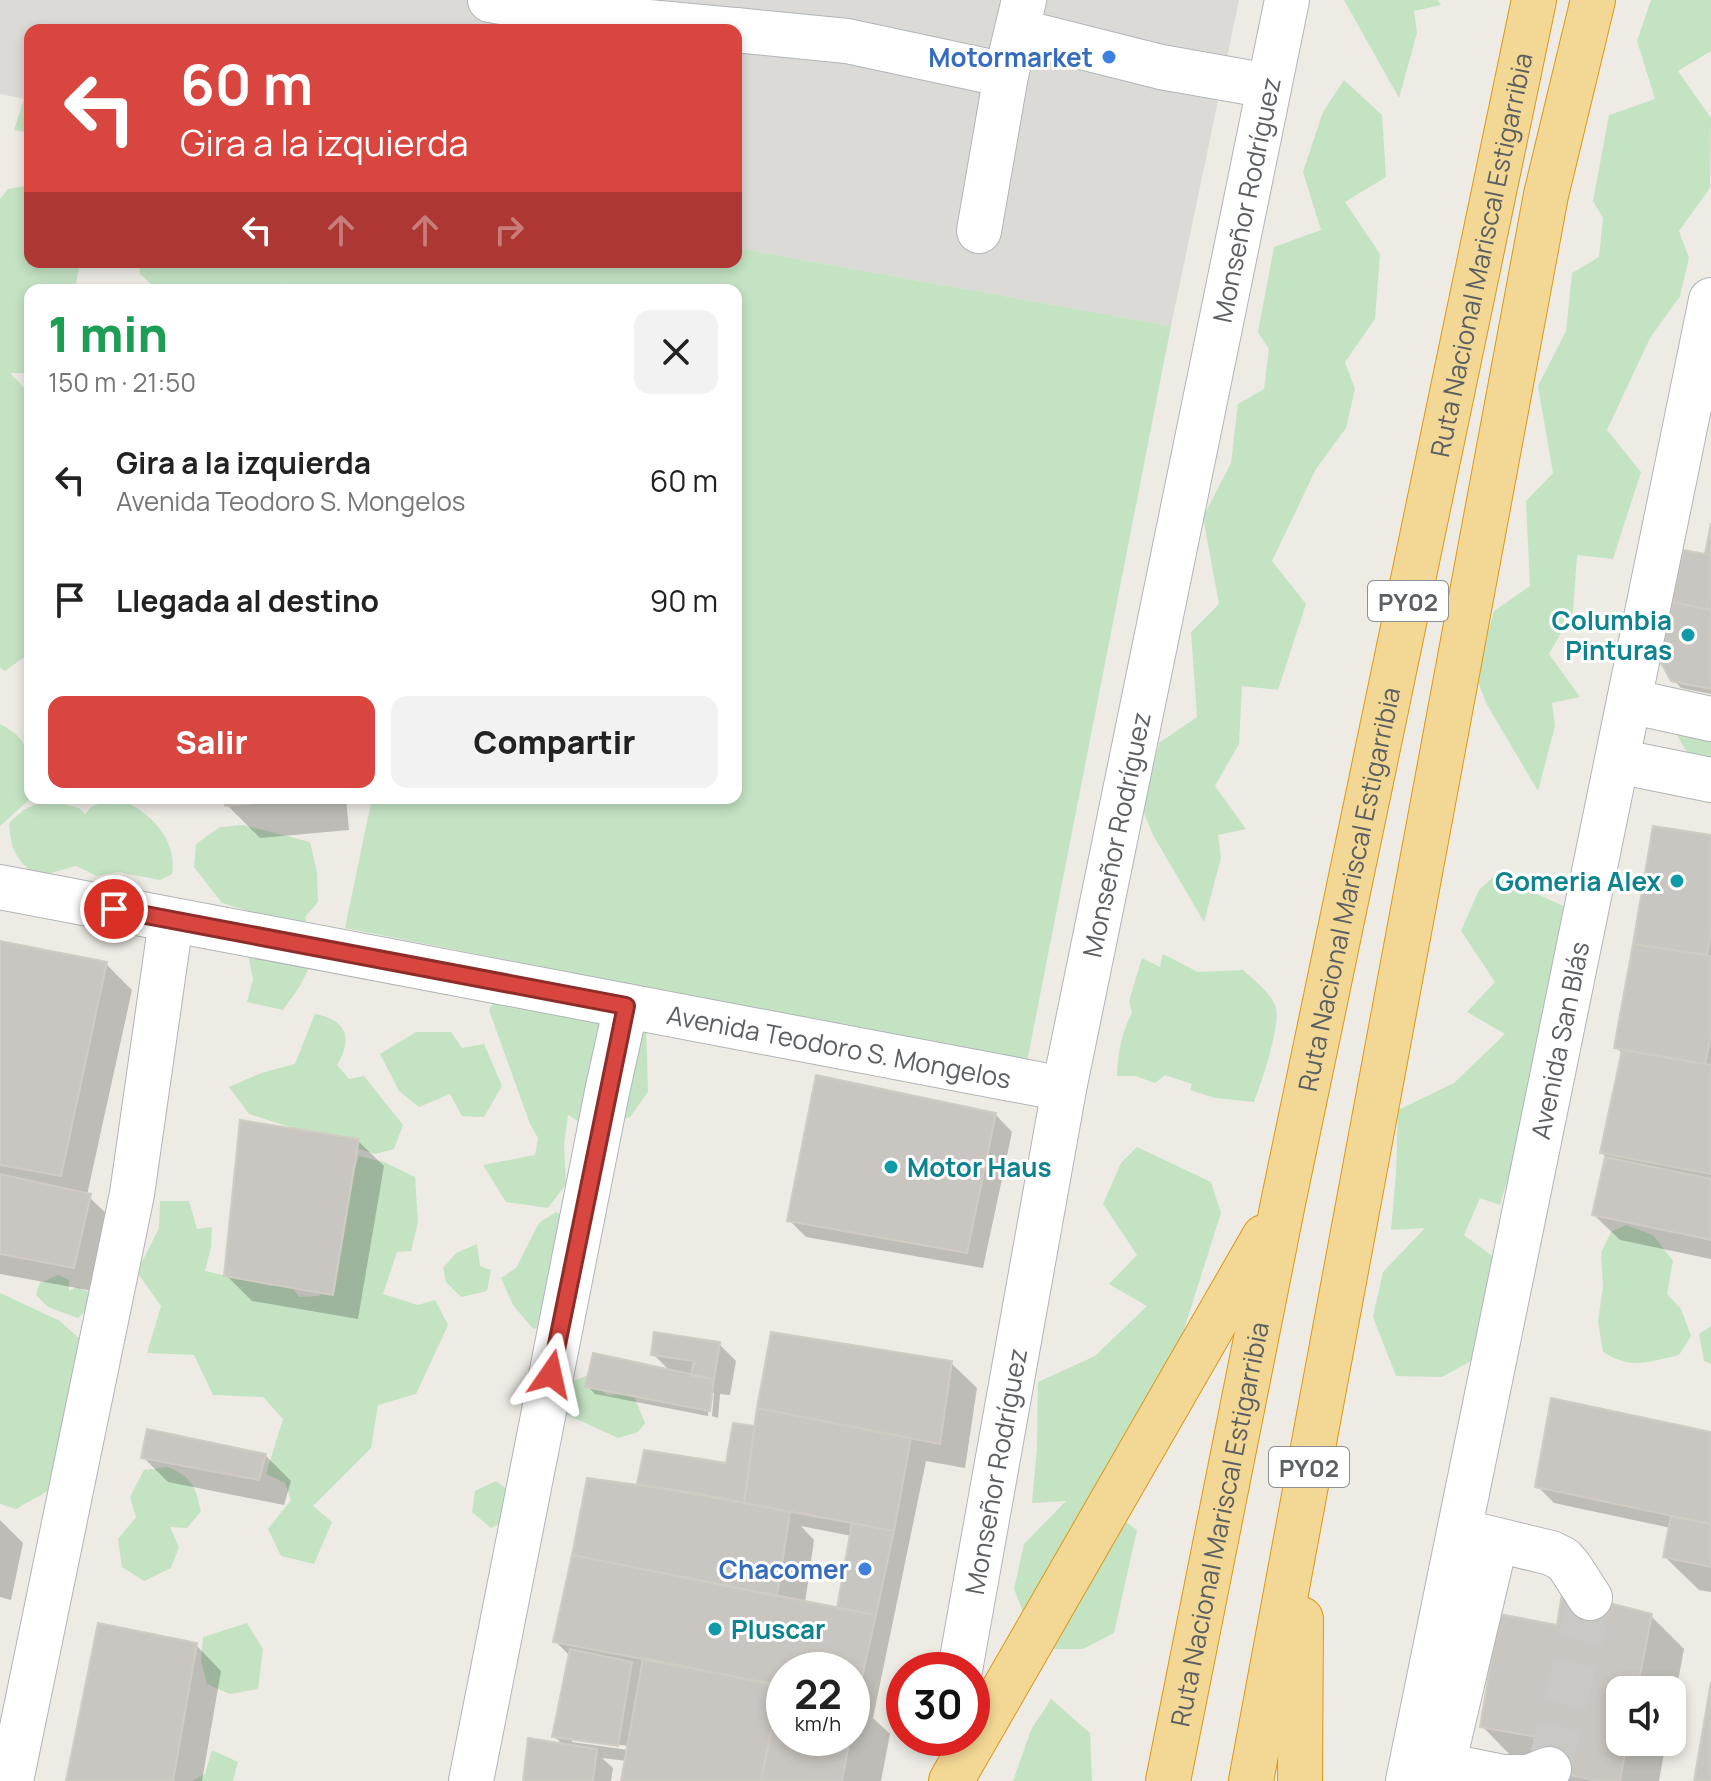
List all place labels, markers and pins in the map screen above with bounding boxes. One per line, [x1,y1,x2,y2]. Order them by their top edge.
place label: Motormarket [928,39,1093,75]
marker: Motormarket [1100,48,1118,66]
place label: Columbia Pinturas [1552,602,1672,668]
marker: Columbia Pinturas [1679,626,1697,644]
place label: Gomeria Alex [1495,863,1662,899]
marker: Gomeria Alex [1668,872,1686,890]
pin [80,875,148,943]
place label: Motor Haus [907,1149,1052,1185]
marker: Motor Haus [882,1158,900,1176]
place label: Chacomer [719,1551,849,1587]
marker: Chacomer [856,1560,874,1578]
place label: Pluscar [731,1611,825,1647]
marker: Pluscar [706,1620,724,1638]

